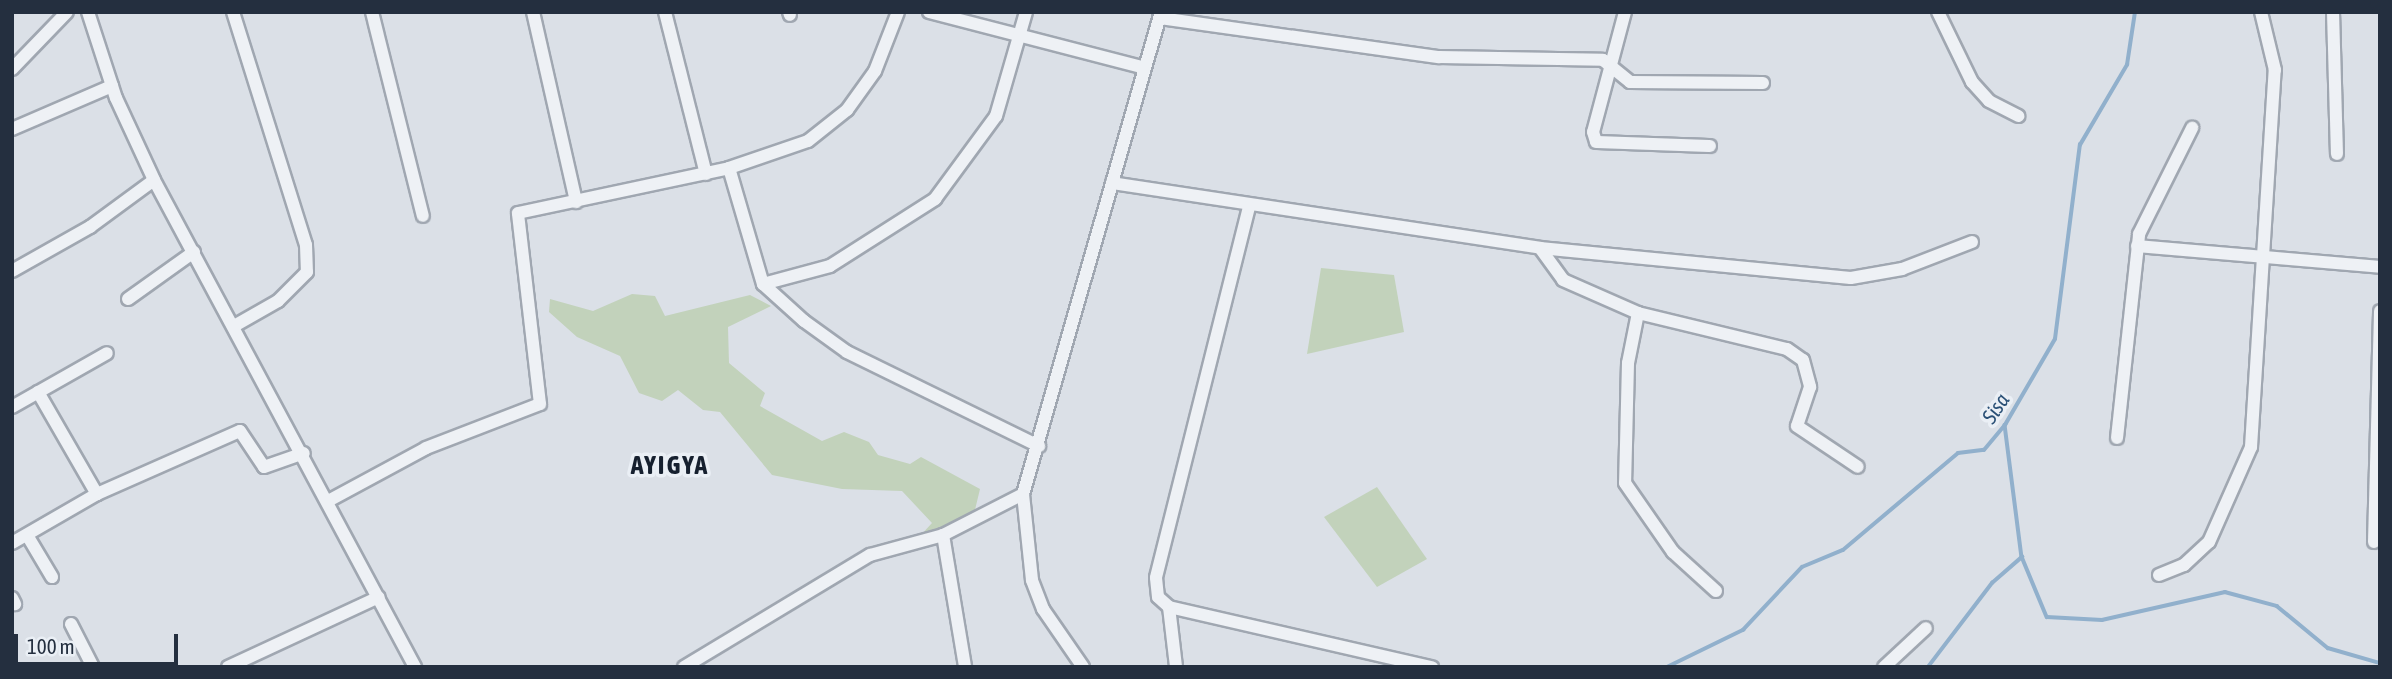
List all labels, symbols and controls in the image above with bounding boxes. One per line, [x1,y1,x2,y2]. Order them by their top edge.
water label: Sisa [1976,388,2014,428]
district label: AYIGYA [632,450,708,482]
scale bar [18,620,182,664]
text: 100 m [27,634,75,658]

